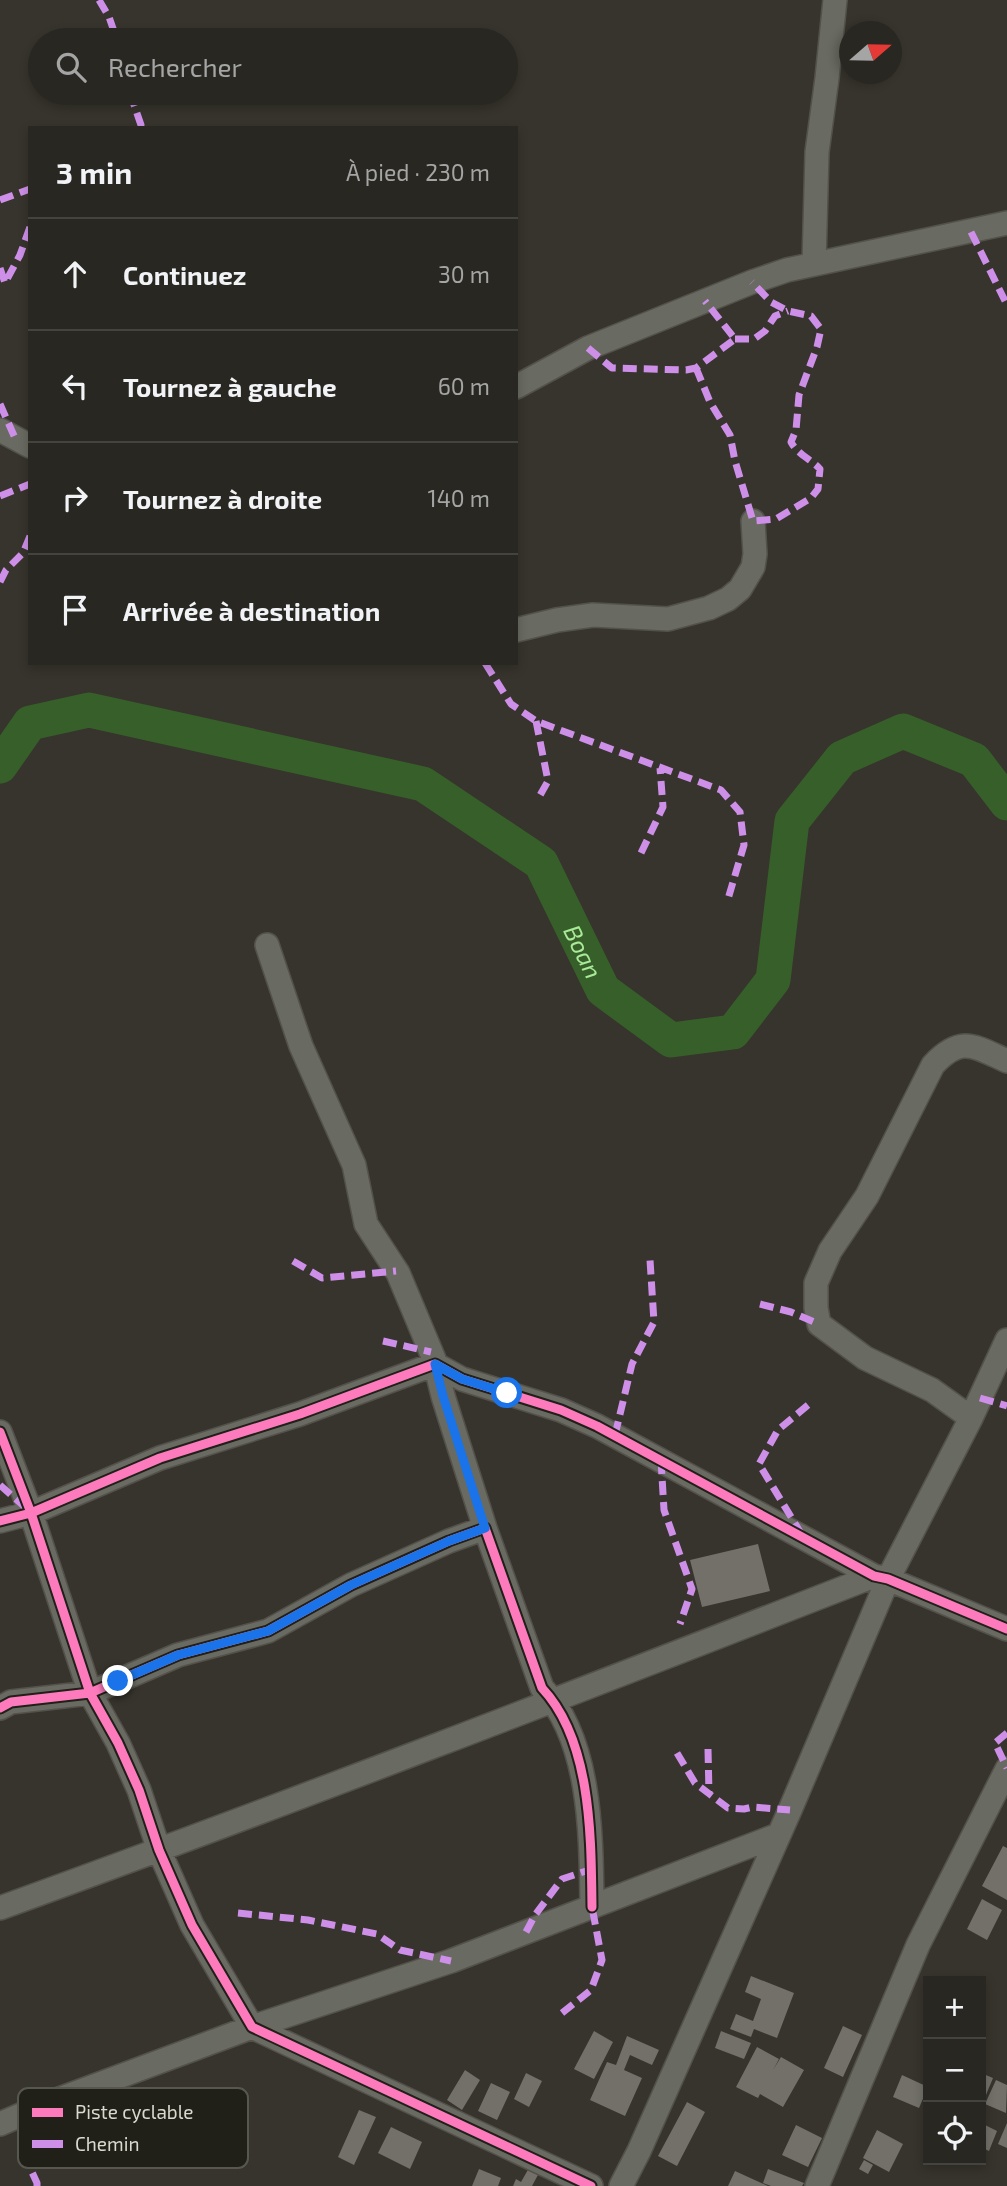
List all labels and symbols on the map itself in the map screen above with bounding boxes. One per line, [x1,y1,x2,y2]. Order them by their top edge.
north arrow [839,21,902,84]
water label: Boan [559,920,609,983]
route start [491,1377,522,1408]
route end [102,1665,133,1696]
legend [18,2088,248,2168]
text: Piste cyclable [75,2100,194,2123]
text: Chemin [75,2132,139,2155]

